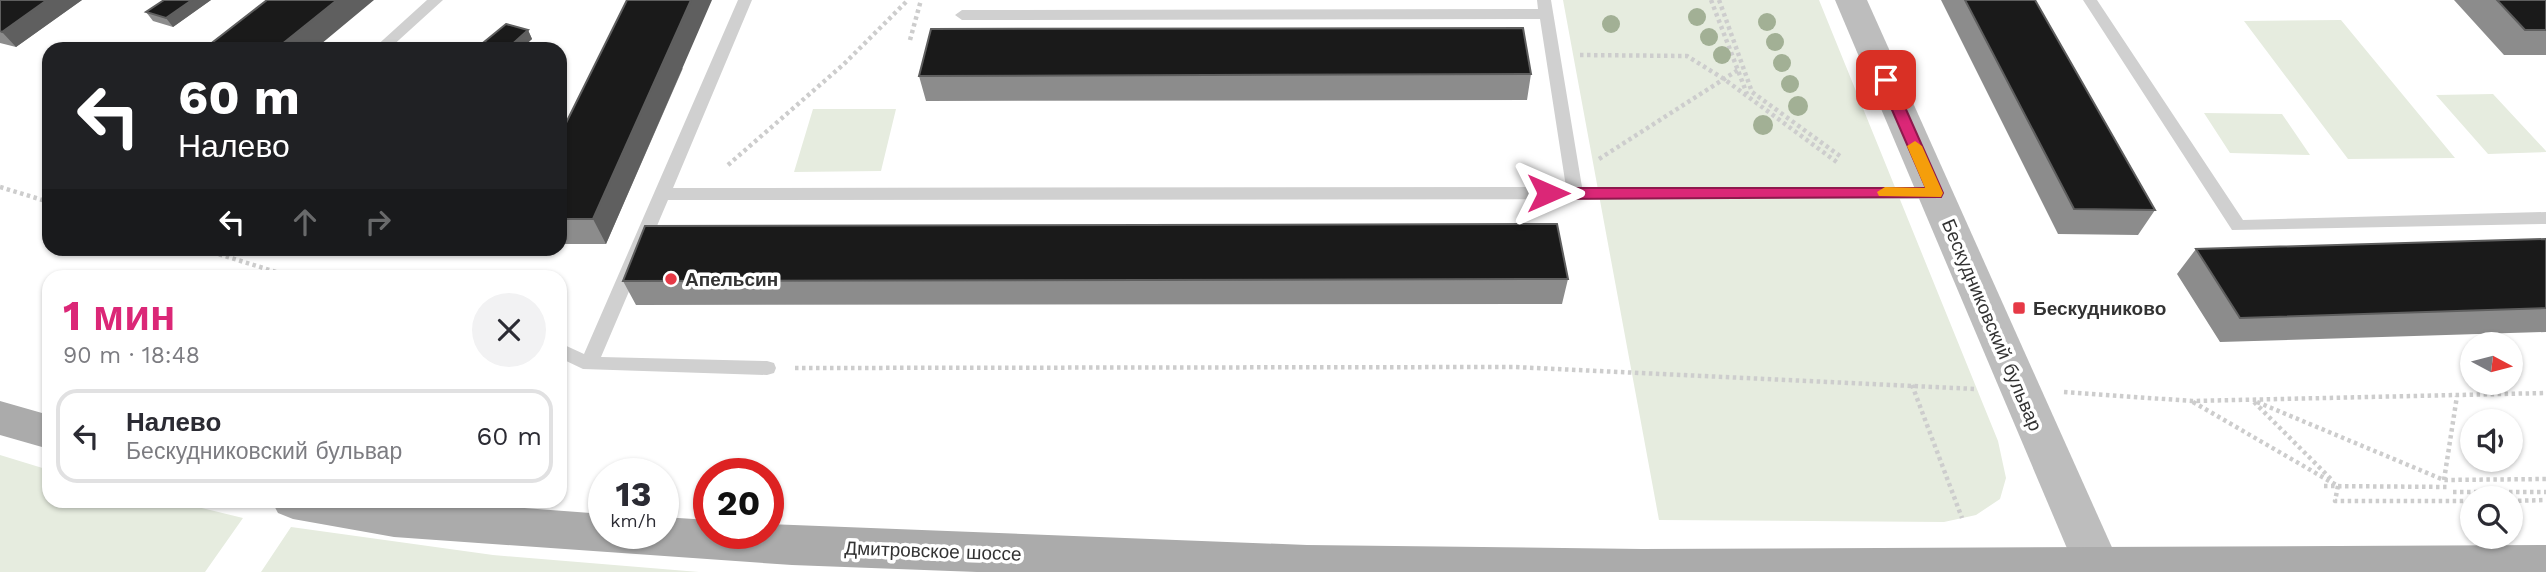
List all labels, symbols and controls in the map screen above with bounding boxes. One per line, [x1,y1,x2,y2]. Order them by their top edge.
pin [1856,50,1916,110]
icon: arrive [1867,61,1905,99]
text: 60 m [178,68,300,126]
icon: left [63,70,154,161]
text: Налево [178,127,290,165]
position arrow [1511,156,1585,230]
icon: left [213,203,251,241]
icon: ahead [286,203,324,241]
icon: right [359,203,397,241]
street label: Бескудниковский бульвар [1937,215,2047,435]
place label: Апельсин [685,268,778,291]
marker: Апельсин [663,271,679,287]
text: 1 мин [63,291,175,340]
button: close [472,293,546,367]
place label: Бескудниково [2033,297,2166,320]
marker: Бескудниково [2011,300,2027,316]
north arrow [2460,332,2524,396]
map controls [2460,332,2523,549]
text: 90 m · 18:48 [63,342,200,369]
text: Налево [126,407,221,437]
button: sound [2460,409,2523,472]
icon: left [67,417,105,455]
text: 60 m [476,421,542,451]
text: Бескудниковский бульвар [126,438,402,465]
speed limit sign: 20 [693,458,784,549]
text: 13 [616,473,651,515]
button: search [2460,486,2523,549]
text: km/h [610,510,657,531]
street label: Дмитровское шоссе [844,536,1022,566]

